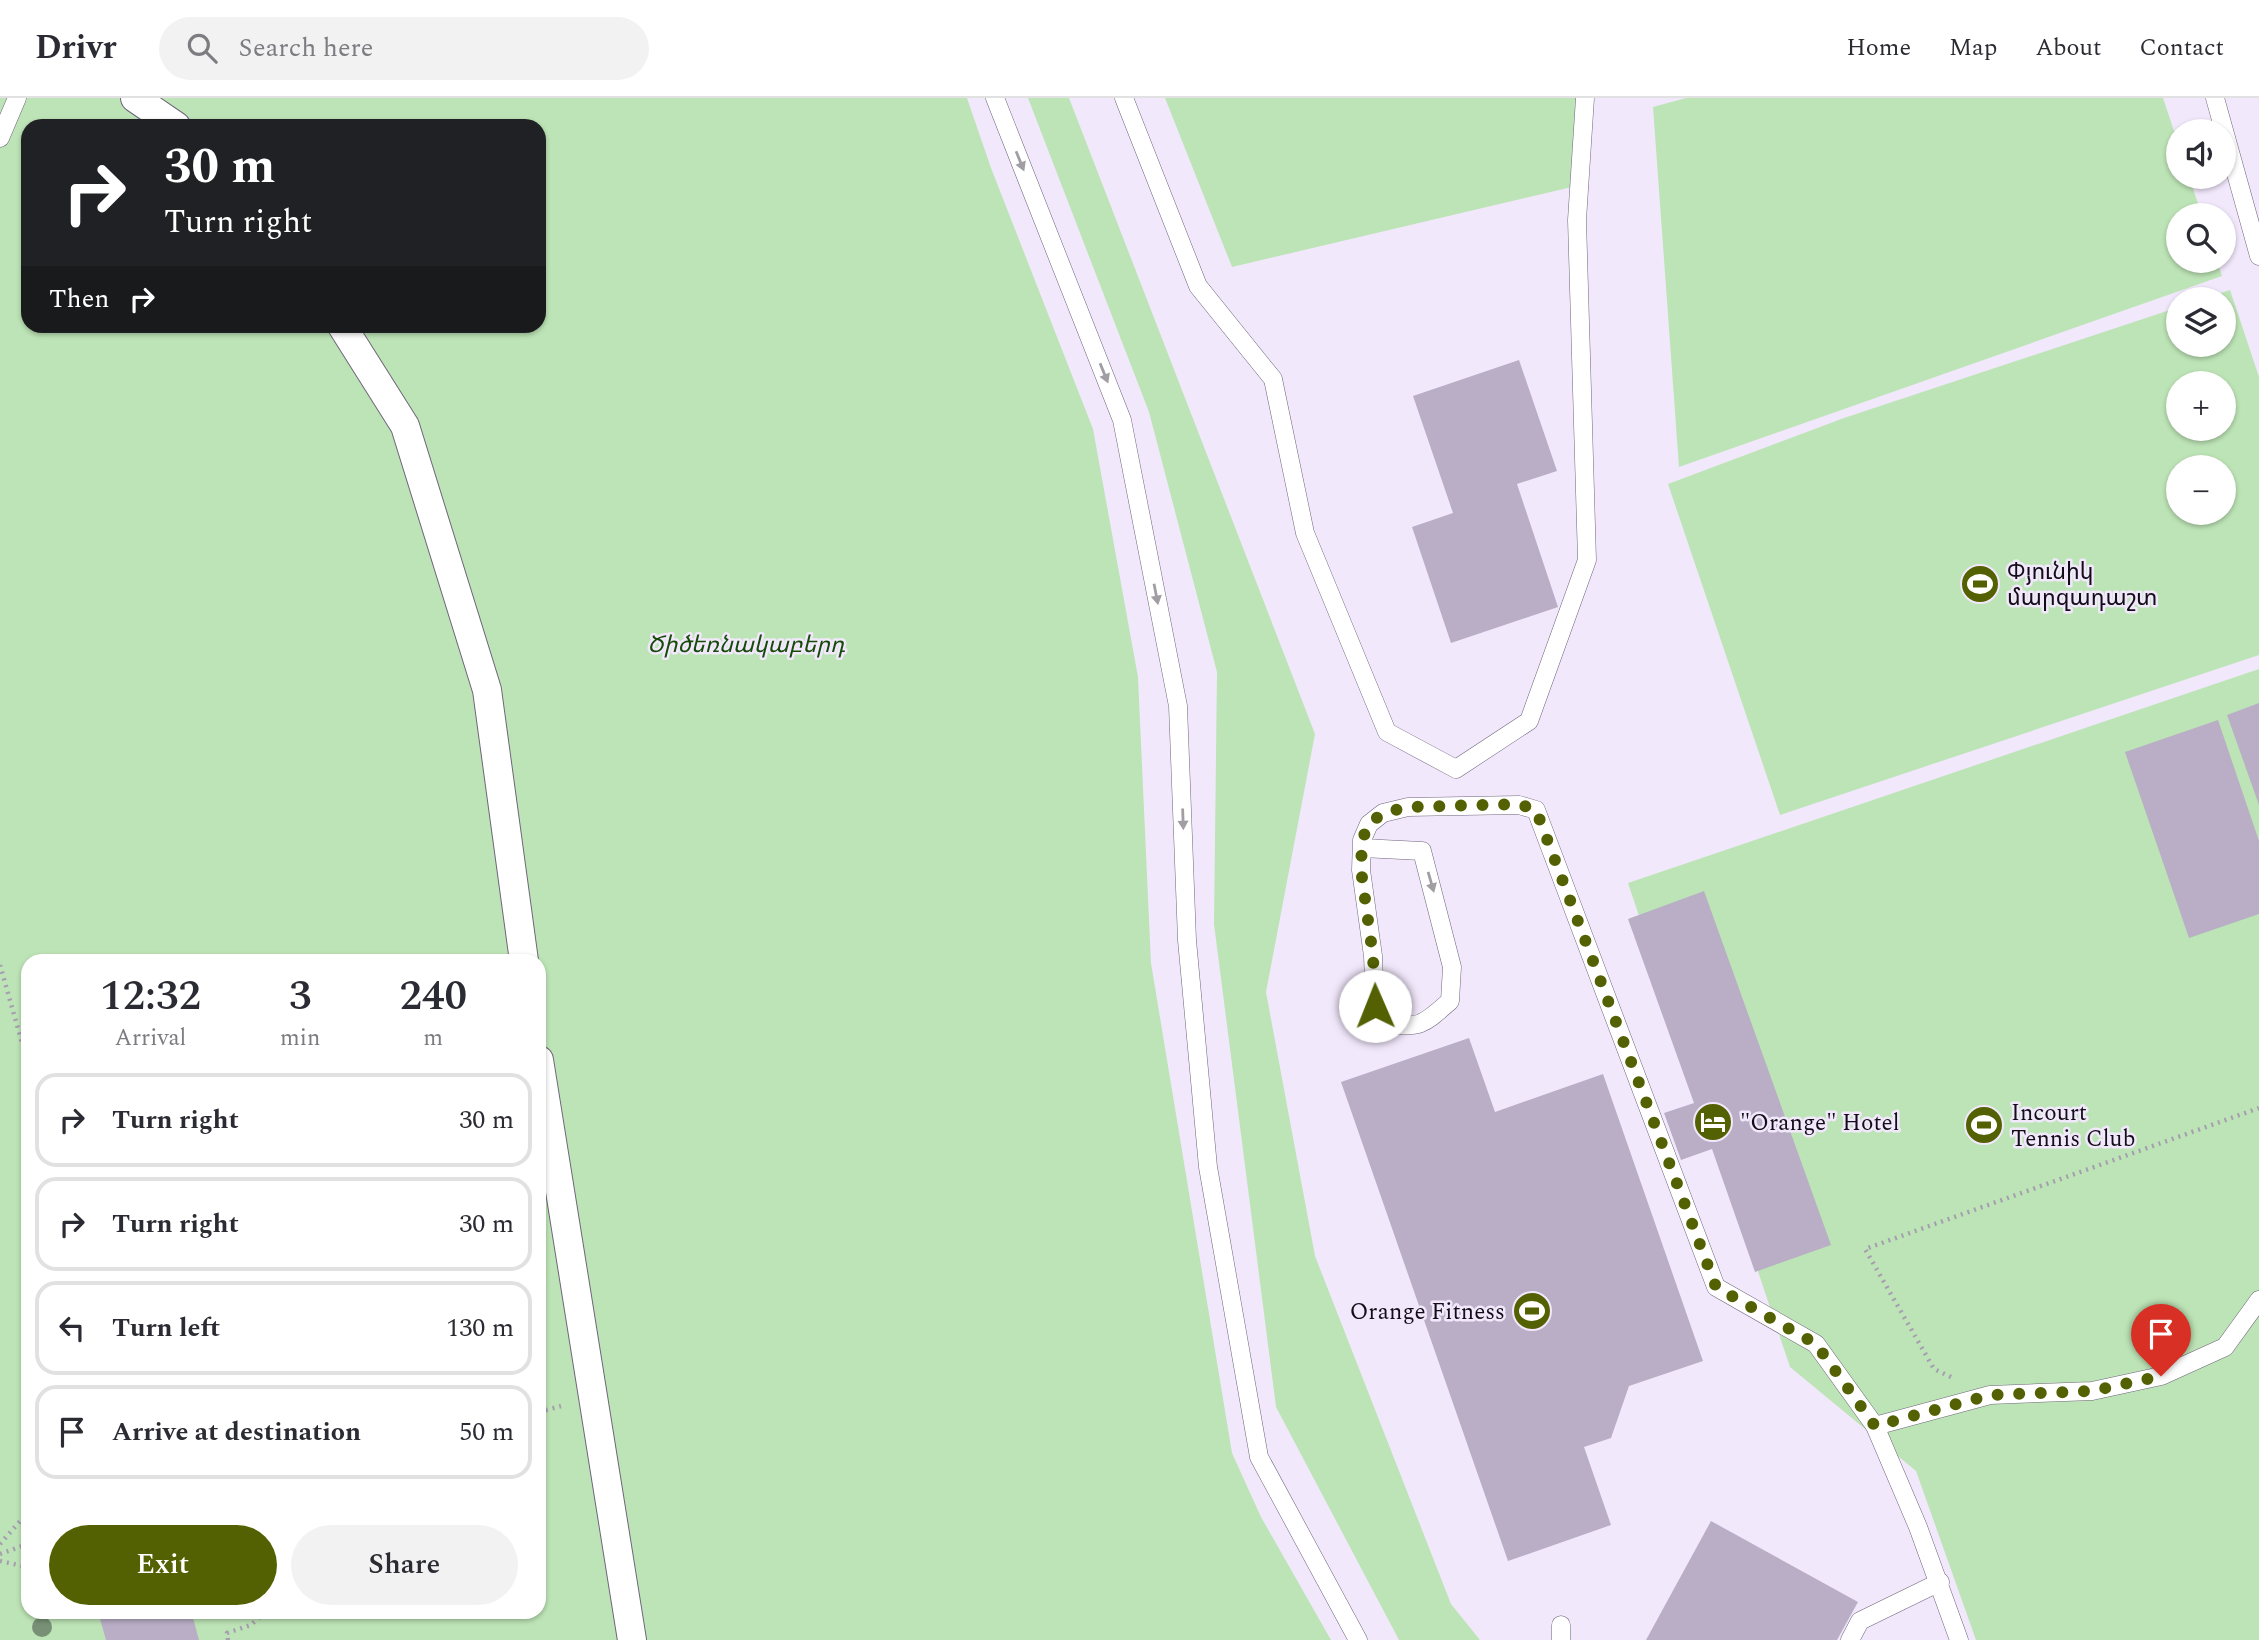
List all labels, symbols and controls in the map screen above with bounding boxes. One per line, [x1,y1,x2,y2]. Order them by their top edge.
search box [159,17,649,80]
text: Drivr [35,23,117,73]
text: Search here [239,28,373,68]
icon: search [183,29,221,67]
text: Home [1846,30,1911,66]
text: Map [1949,30,1997,66]
text: About [2035,30,2101,66]
text: Contact [2139,30,2224,66]
map controls [2166,119,2236,525]
button: sound [2166,119,2236,189]
text: 30 m [164,130,275,205]
icon: right [49,147,140,238]
one-way arrow [1014,151,1025,172]
text: Turn right [164,198,312,247]
button: search [2166,203,2236,273]
text: Then [49,279,109,319]
icon: right [123,280,161,318]
button: layers [2166,287,2236,357]
one-way arrow [1098,363,1109,384]
button: + [2166,371,2236,441]
button: − [2166,455,2236,525]
place label: Փյունիկ մարզադաշտ [2007,555,2158,616]
sports icon: Փյունիկ մարզադաշտ [1959,563,2001,605]
one-way arrow [1151,583,1162,605]
park label: Ծիծեռնակաբերդ [647,628,846,663]
one-way arrow [1177,808,1188,830]
one-way arrow [1426,872,1436,893]
text: 12:32 [100,965,201,1028]
text: 3 [289,965,311,1028]
text: 240 [399,965,467,1028]
position arrow [1338,969,1412,1043]
text: Arrival [115,1021,186,1056]
text: min [280,1021,320,1056]
text: m [423,1021,443,1056]
place label: Incourt Tennis Club [2011,1096,2135,1157]
text: Turn right [112,1100,239,1140]
text: 30 m [459,1100,514,1140]
icon: right [53,1101,91,1139]
hotel icon: "Orange" Hotel [1692,1101,1734,1143]
sports icon: Incourt Tennis Club [1963,1104,2005,1146]
place label: "Orange" Hotel [1740,1106,1899,1141]
text: Turn right [112,1204,239,1244]
text: 30 m [459,1204,514,1244]
icon: right [53,1205,91,1243]
sports icon: Orange Fitness [1511,1290,1553,1332]
place label: Orange Fitness [1350,1295,1505,1330]
pin [2131,1304,2191,1376]
text: Turn left [112,1308,220,1348]
text: 130 m [446,1308,514,1348]
icon: left [53,1309,91,1347]
icon: arrive [2142,1315,2180,1353]
text: Arrive at destination [112,1412,361,1452]
text: 50 m [459,1412,514,1452]
icon: arrive [53,1413,91,1451]
button: Exit [49,1525,277,1605]
button: Share [291,1525,518,1605]

